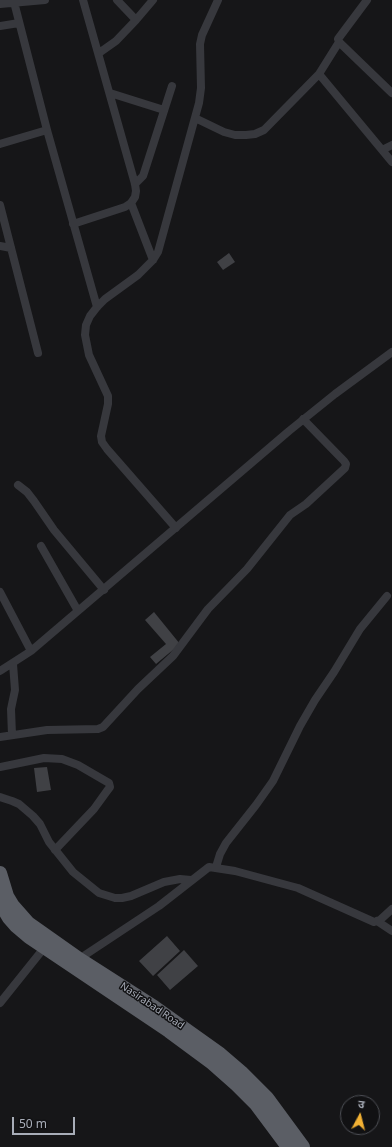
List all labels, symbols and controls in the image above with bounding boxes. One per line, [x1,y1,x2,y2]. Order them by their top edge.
street label: Nasirabad Road [118,980,186,1032]
north arrow [340,1095,380,1135]
text: उ [357,1096,366,1111]
scale bar [14,1109,77,1135]
text: 50 m [19,1115,47,1132]

